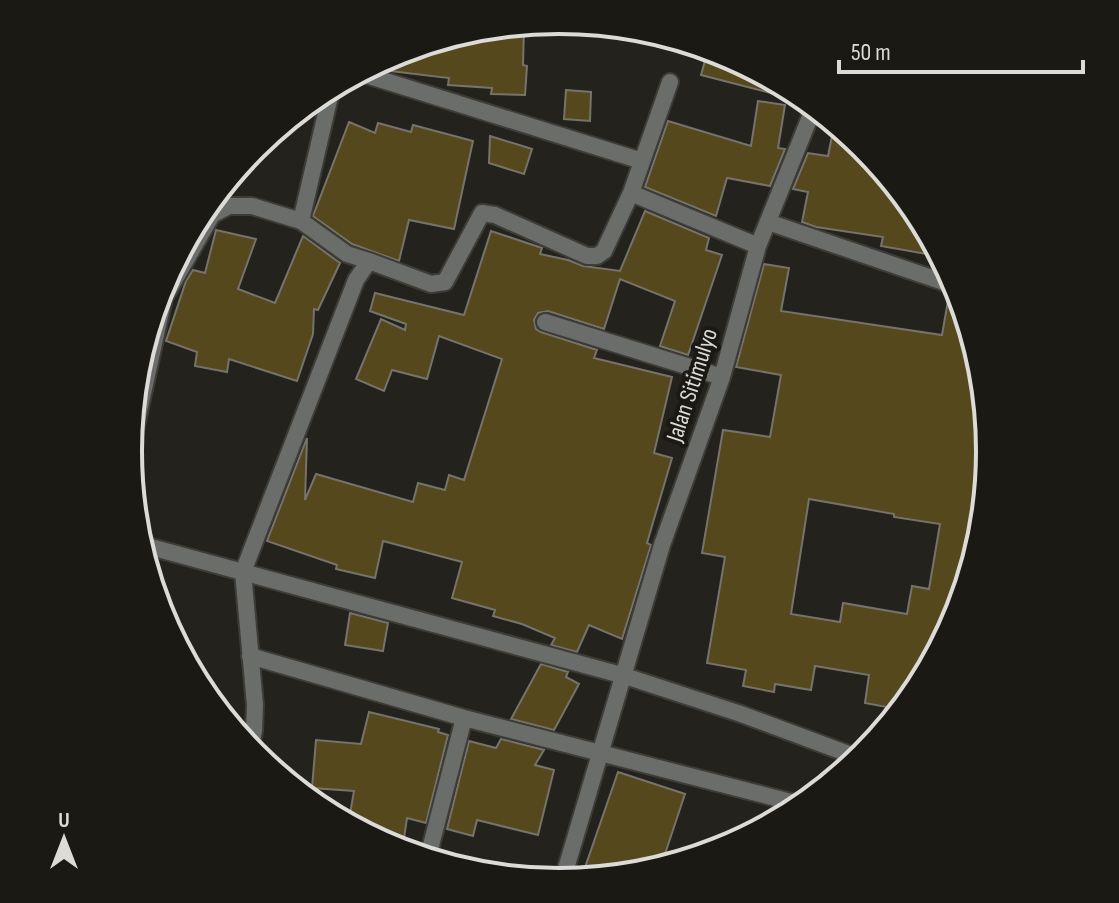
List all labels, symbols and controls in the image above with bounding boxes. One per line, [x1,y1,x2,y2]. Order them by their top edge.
scale bar [839,24,1083,74]
text: 50 m [851,38,891,67]
street label: Jalan Sitimulyo [660,325,724,446]
north arrow [24,799,104,879]
text: U [58,807,70,834]

